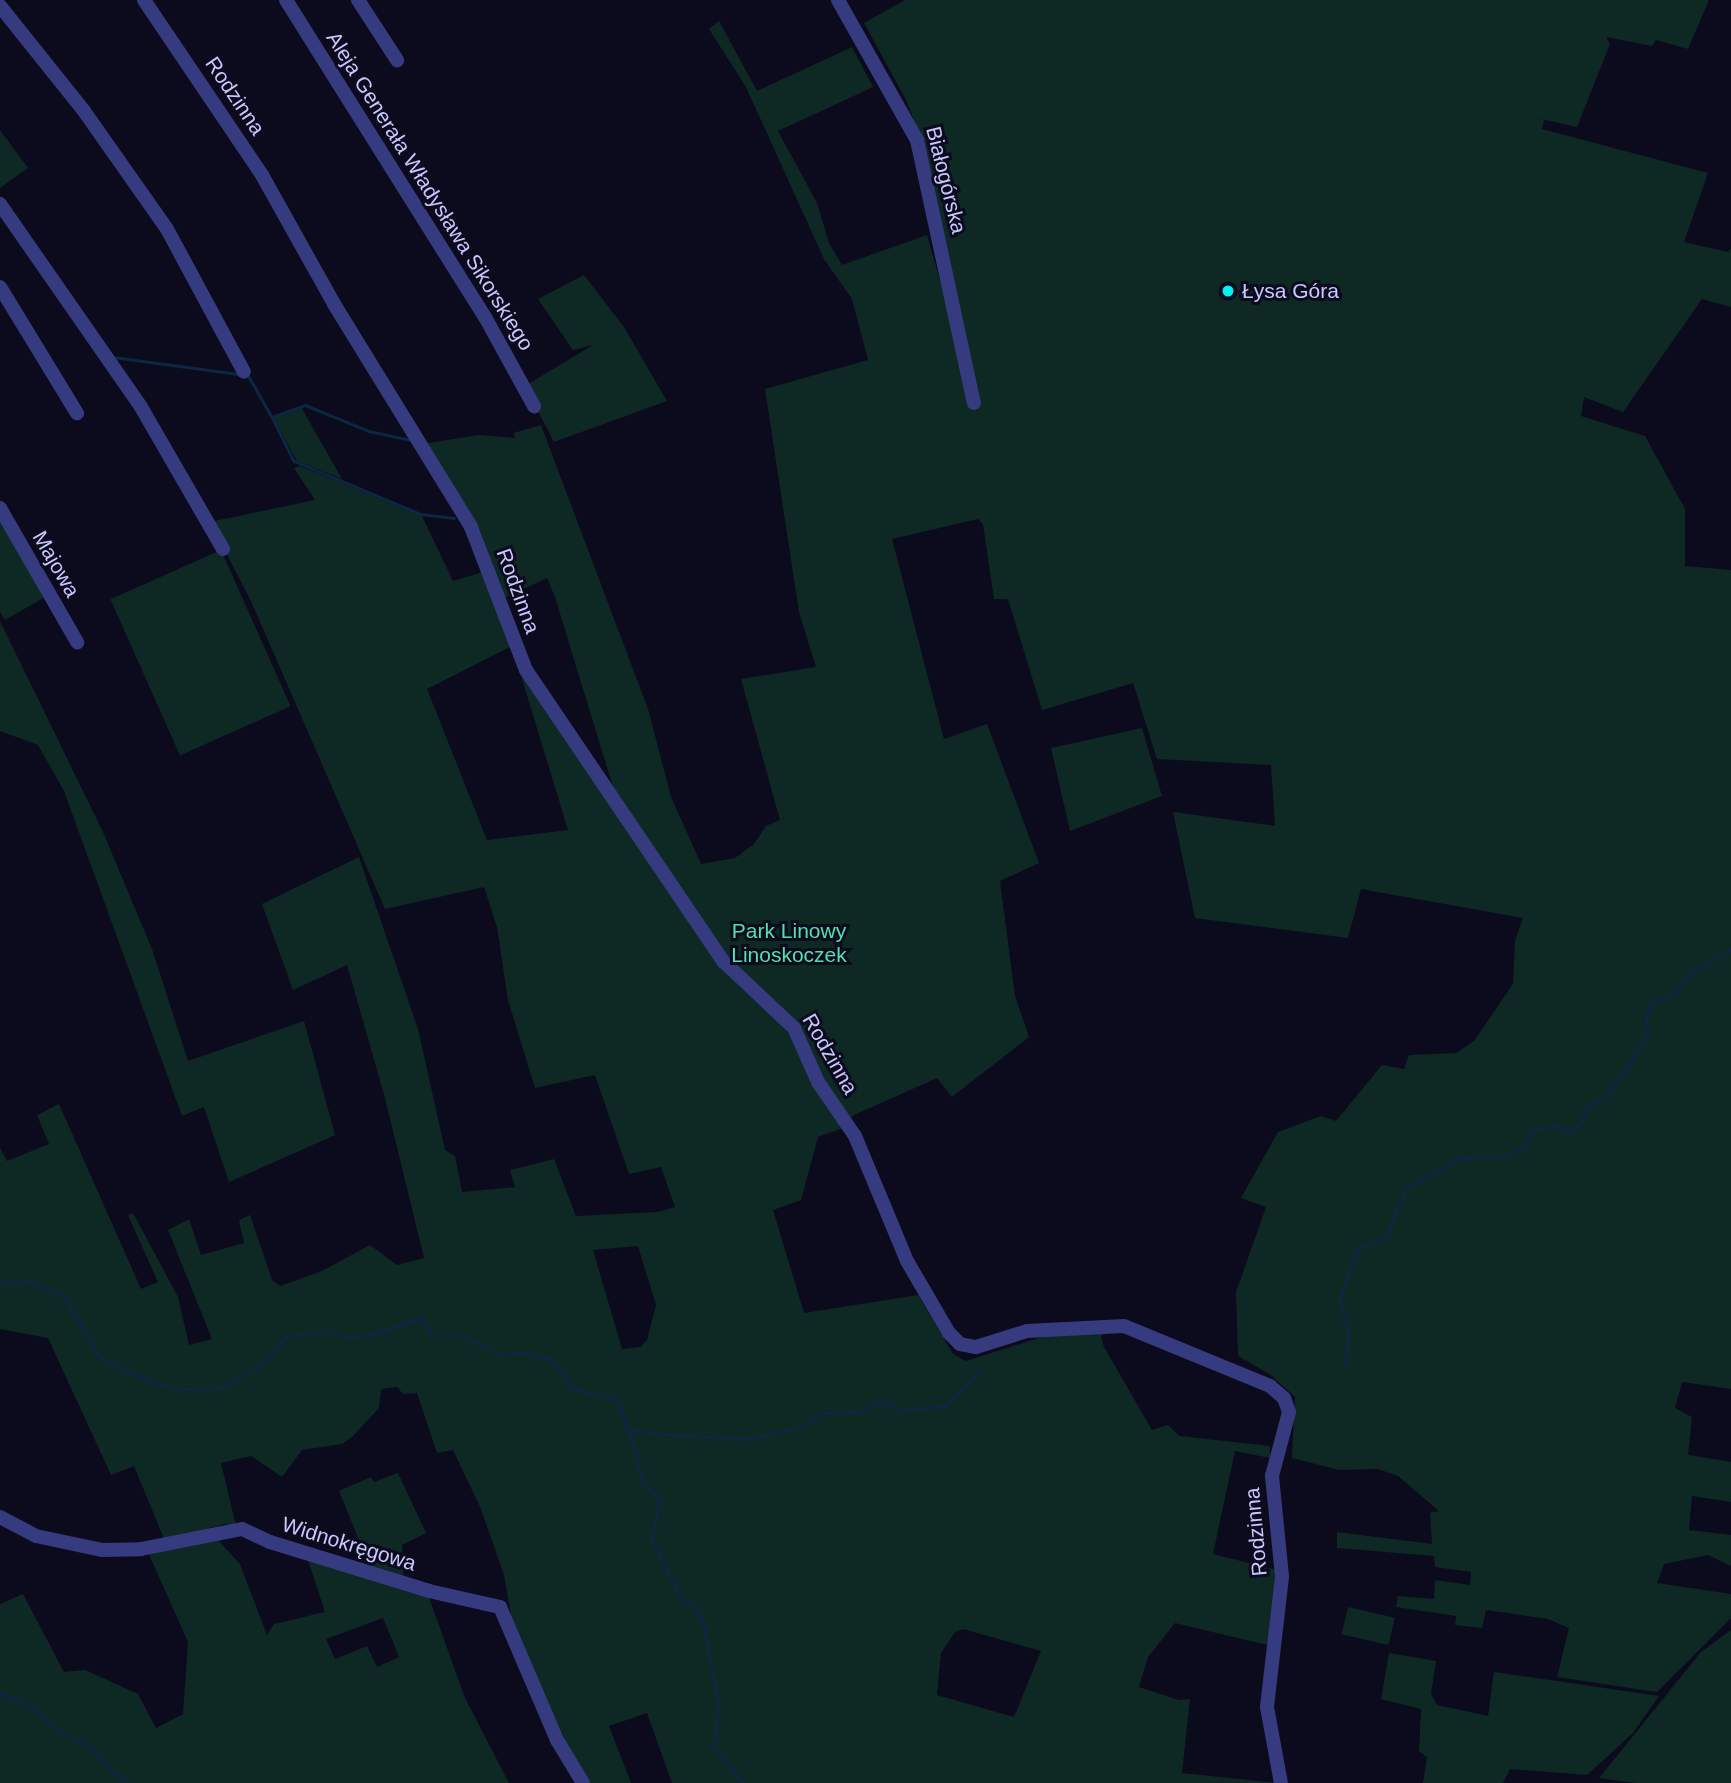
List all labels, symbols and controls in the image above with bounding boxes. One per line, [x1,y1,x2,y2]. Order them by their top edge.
street label: Aleja Generała Władysława Sikorskiego [321,27,539,355]
street label: Rodzinna [200,52,270,140]
street label: Białogórska [921,124,971,236]
place label: Łysa Góra [1242,278,1339,304]
marker: Łysa Góra [1220,283,1236,299]
street label: Majowa [27,526,85,602]
street label: Rodzinna [491,545,545,637]
park label: Park Linowy Linoskoczek [731,918,847,968]
street label: Rodzinna [797,1009,863,1099]
street label: Rodzinna [1240,1487,1272,1577]
street label: Widnokręgowa [279,1512,419,1576]

